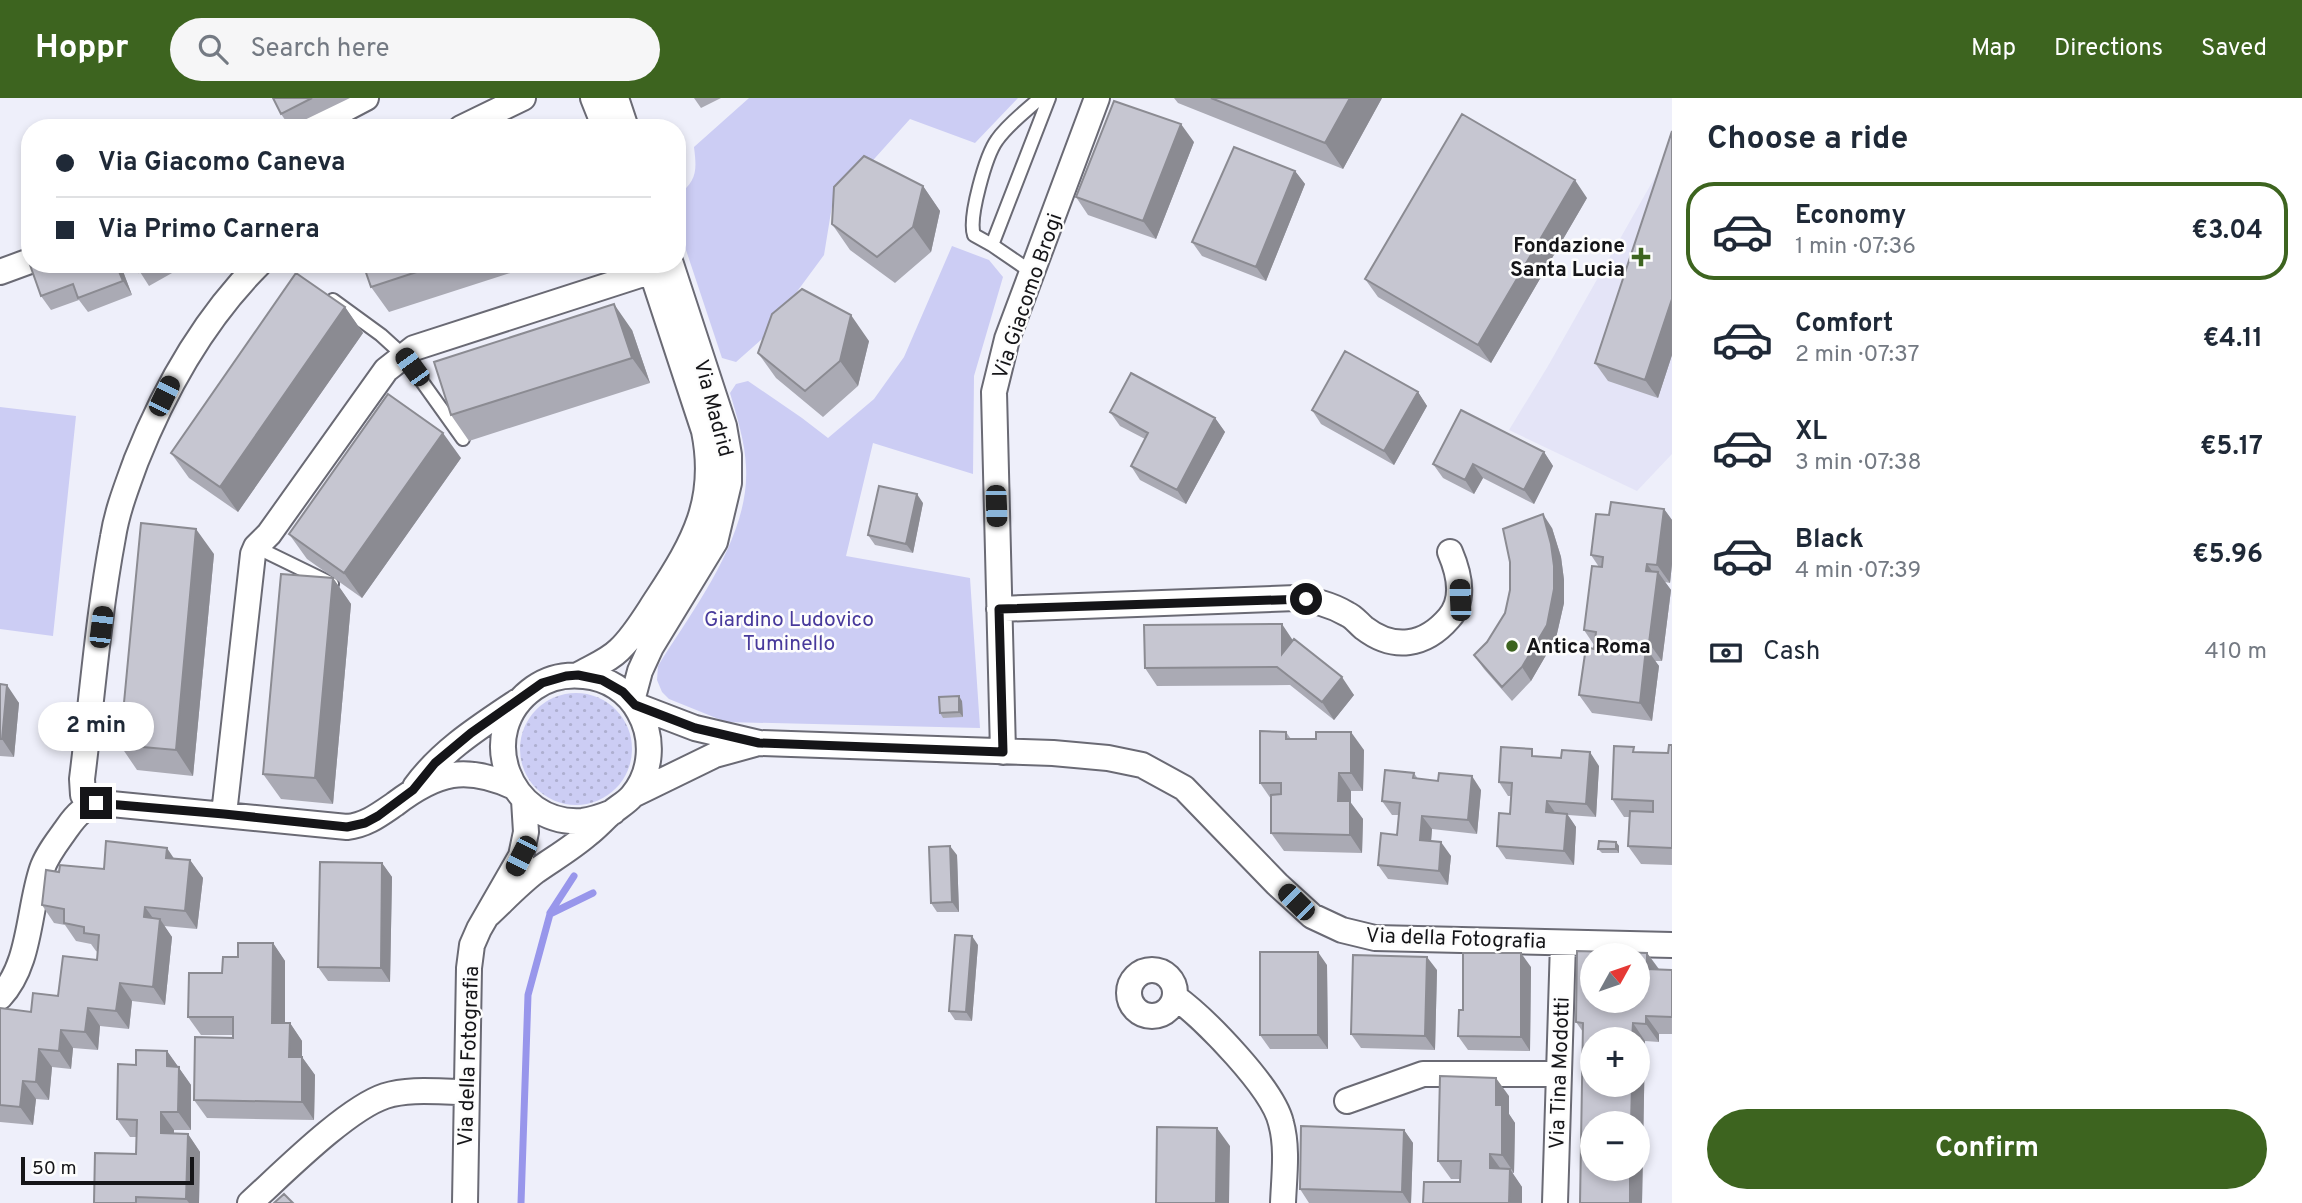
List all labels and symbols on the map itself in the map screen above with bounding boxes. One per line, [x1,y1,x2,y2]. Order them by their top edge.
street label: Via Giacomo Brogi [987,210,1069,383]
place label: Fondazione Santa Lucia [1510,233,1625,284]
marker: Fondazione Santa Lucia [1631,247,1651,267]
car [392,344,433,390]
street label: Via Madrid [687,357,738,460]
car [146,373,183,419]
car [985,485,1008,527]
car [1449,579,1472,621]
route start [1290,583,1322,615]
car [89,605,114,649]
park label: Giardino Ludovico Tuminello [704,607,874,658]
place label: Antica Roma [1526,634,1651,661]
marker: Antica Roma [1504,638,1520,654]
callout: 2 min [38,702,154,750]
route end [80,787,112,819]
car [503,833,540,879]
car [1274,880,1319,924]
street label: Via della Fotografia [1365,923,1547,956]
north arrow [1580,943,1650,1013]
street label: Via della Fotografia [453,965,486,1147]
street label: Via Tina Modotti [1544,996,1577,1150]
scale bar [21,1154,194,1186]

